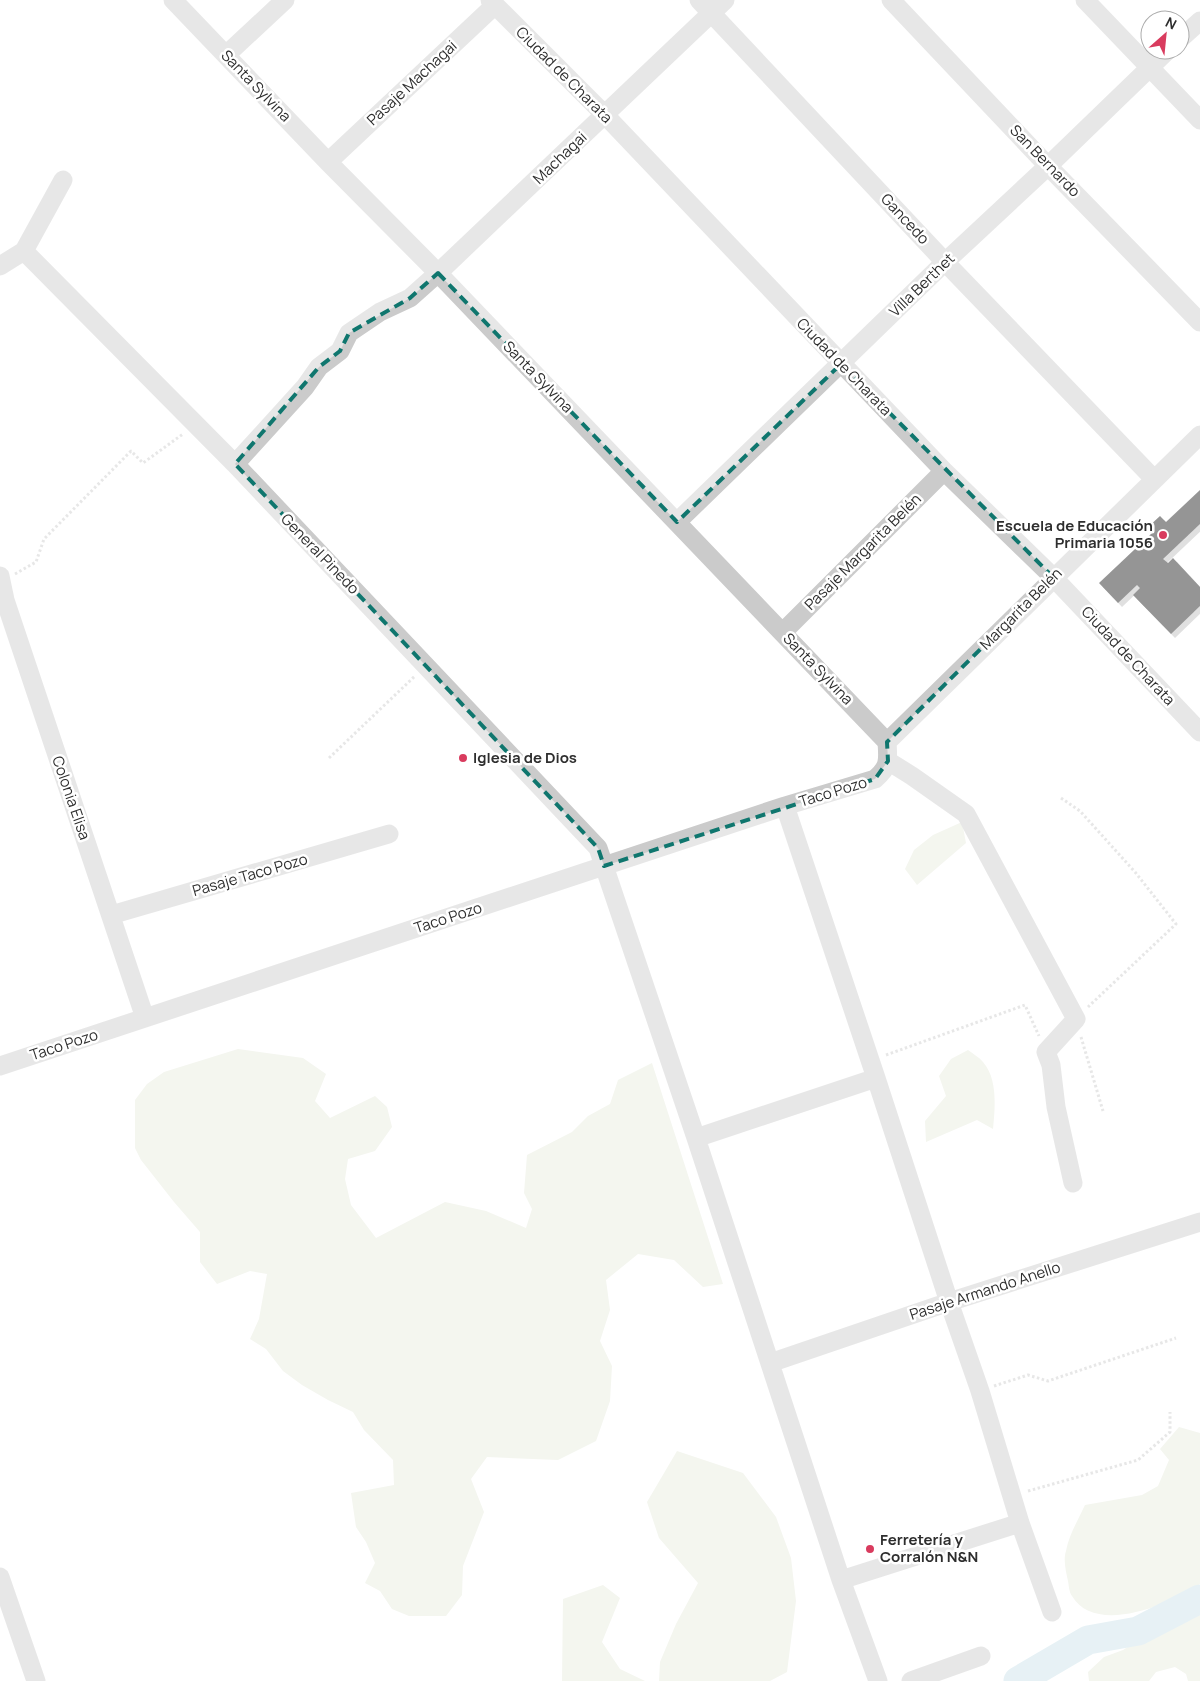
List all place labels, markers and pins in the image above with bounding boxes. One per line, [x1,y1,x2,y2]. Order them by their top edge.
place label: Escuela de Educación Primaria 1056 [996,515,1153,553]
marker: Escuela de Educación Primaria 1056 [1157,529,1169,541]
place label: Iglesia de Dios [473,747,577,768]
marker: Iglesia de Dios [457,752,469,764]
place label: Ferretería y Corralón N&N [880,1529,978,1567]
marker: Ferretería y Corralón N&N [864,1543,876,1555]

